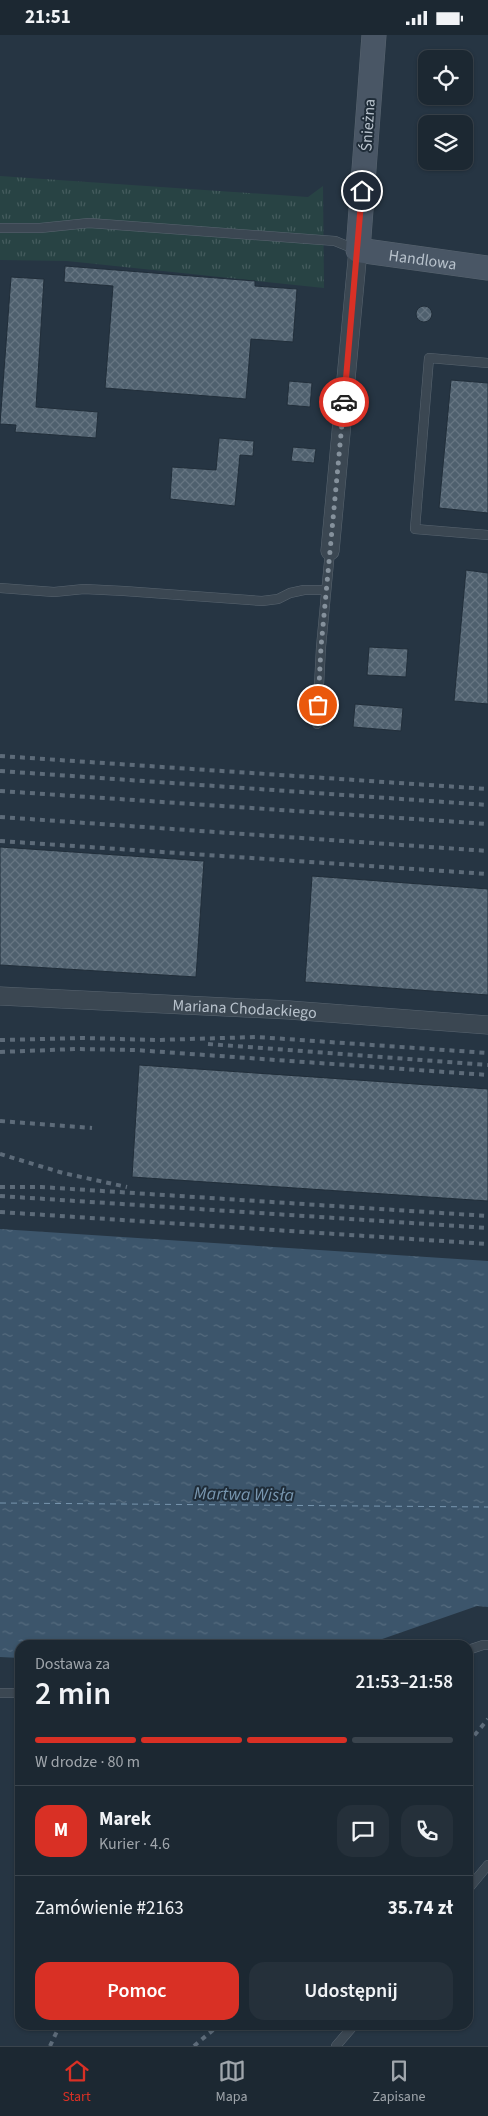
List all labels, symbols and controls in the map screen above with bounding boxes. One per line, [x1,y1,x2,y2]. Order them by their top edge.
text: 21:51 [25,4,71,31]
map controls [418,50,473,170]
button: locate [418,50,473,105]
street label: Śnieżna [355,98,381,152]
button: layers [418,115,473,170]
pin [341,170,383,212]
icon: home [348,177,376,205]
street label: Handlowa [387,244,458,276]
courier [319,377,369,427]
icon: car [330,388,358,416]
pin [297,684,339,726]
icon: bag [304,691,332,719]
street label: Mariana Chodackiego [172,994,318,1024]
water label: Martwa Wisła [194,1481,295,1508]
text: Dostawa za [35,1653,110,1675]
text: 21:53–21:58 [355,1669,453,1696]
text: 2 min [35,1671,111,1717]
text: W drodze · 80 m [35,1751,140,1773]
button: chat [337,1805,389,1857]
button: phone [401,1805,453,1857]
text: Marek [99,1806,151,1833]
text: M [54,1817,68,1844]
text: Kurier · 4.6 [99,1833,170,1855]
text: Zamówienie #2163 [35,1895,184,1922]
text: 35.74 zł [388,1895,453,1922]
button: Pomoc [35,1962,239,2020]
button: Udostępnij [249,1962,453,2020]
tab: Start [62,2057,91,2107]
tab: Mapa [216,2057,247,2107]
tab: Zapisane [372,2057,426,2107]

